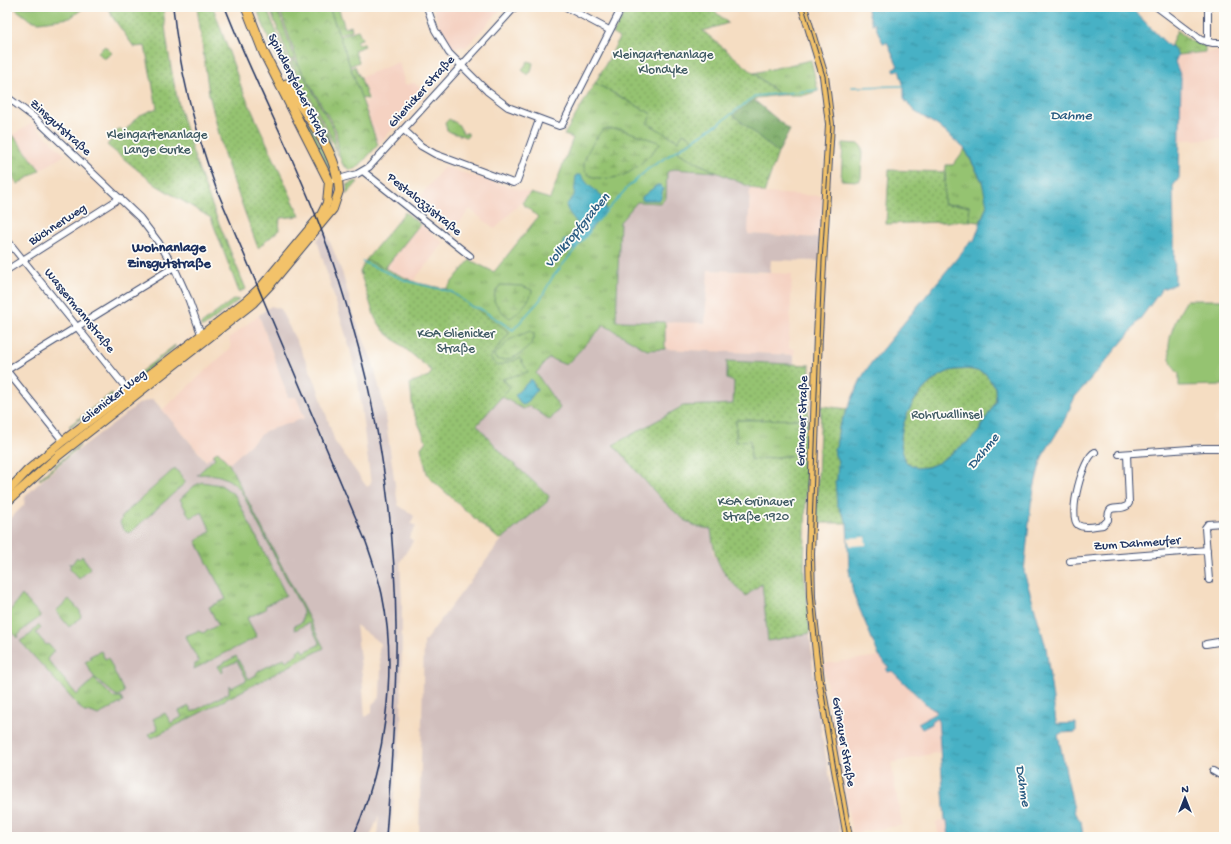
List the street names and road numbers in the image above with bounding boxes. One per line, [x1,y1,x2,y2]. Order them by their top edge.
street label: Spindlersfelder Straße [264,32,332,147]
street label: Glienicker Straße [386,53,459,131]
street label: Zinsgutstraße [26,96,94,160]
street label: Pestalozzistraße [383,170,465,240]
street label: Büchnerweg [25,201,90,250]
street label: Wassermannstraße [40,266,118,357]
street label: Glienicker Weg [78,367,150,427]
street label: Grünauer Straße [794,375,812,467]
street label: Zum Dahmeufer [1093,533,1182,555]
street label: Grünauer Straße [828,696,858,788]

